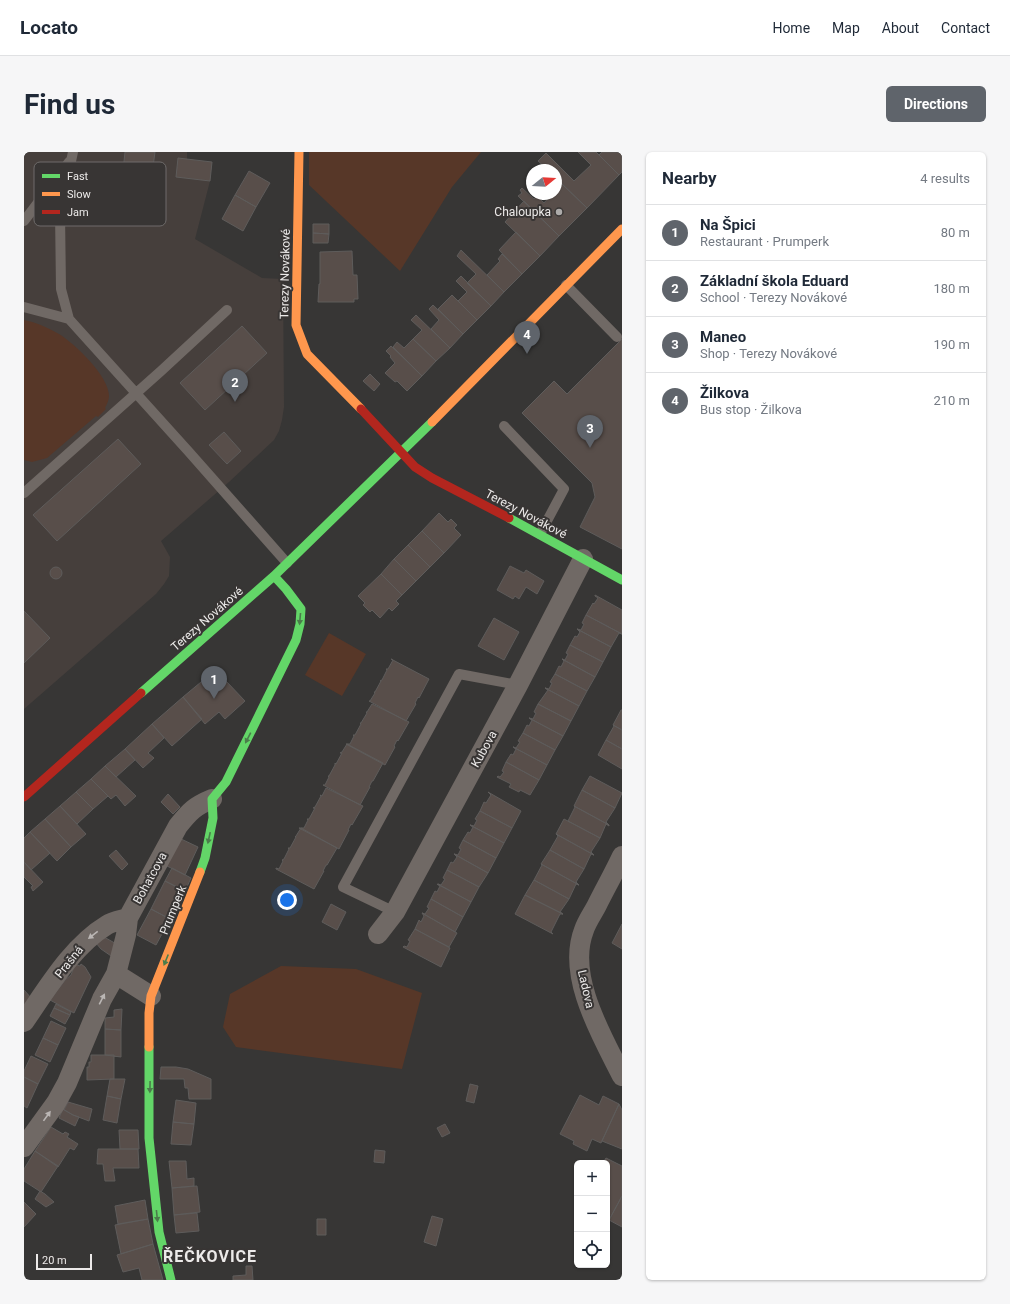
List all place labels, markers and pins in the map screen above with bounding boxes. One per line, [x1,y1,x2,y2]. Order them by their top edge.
place label: Chaloupka [494,205,551,219]
marker: Chaloupka [554,207,564,217]
pin: 4 [514,321,540,354]
pin: 2 [222,369,248,402]
pin: 3 [577,415,603,448]
pin: 1 [201,666,227,699]

